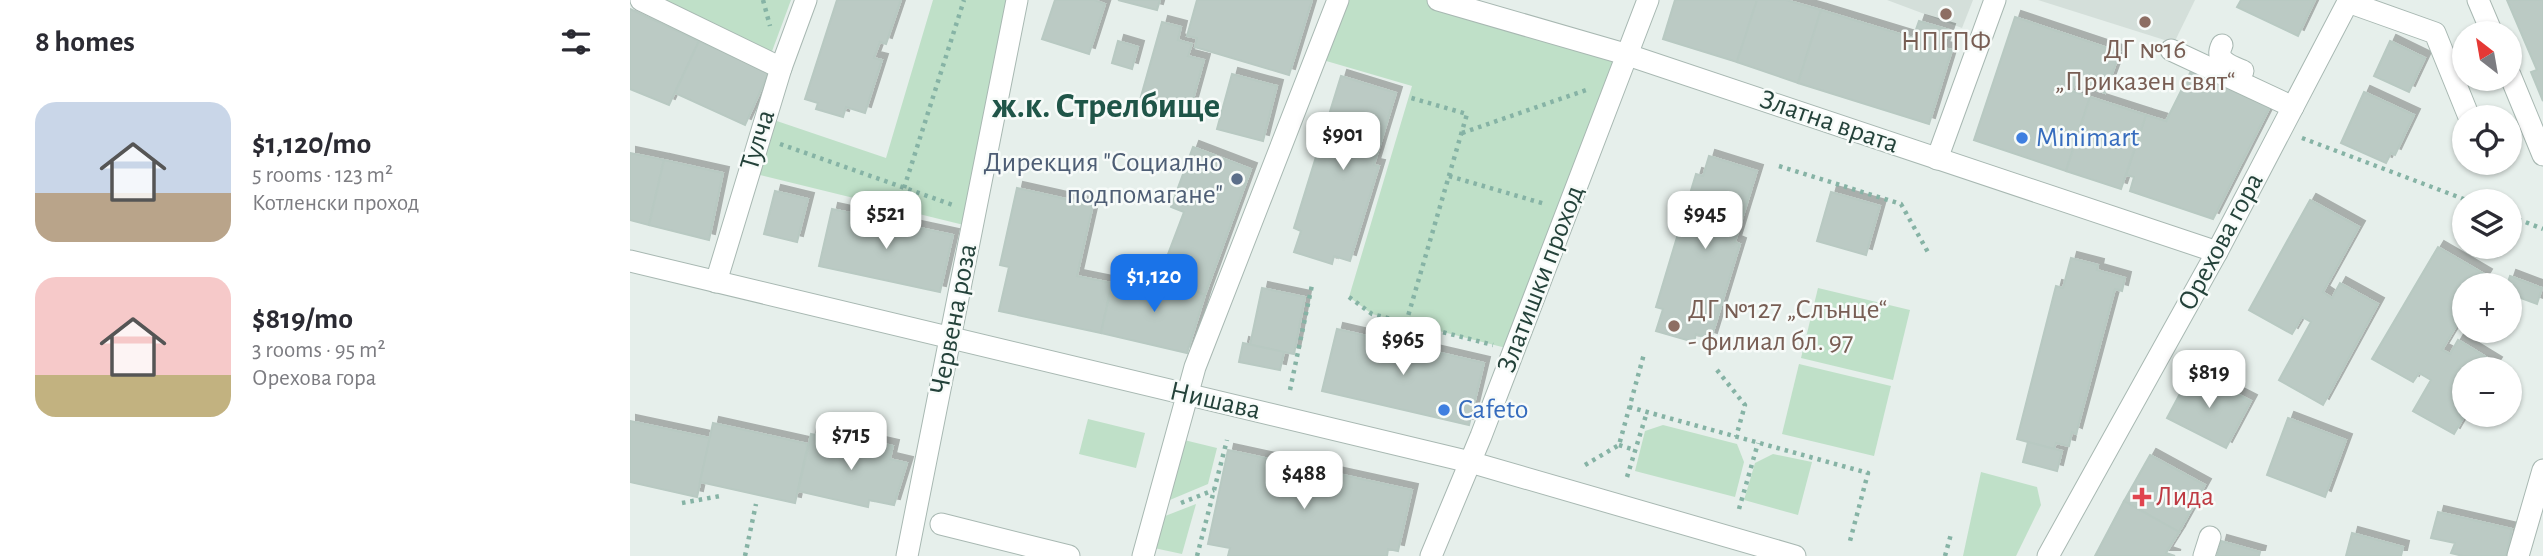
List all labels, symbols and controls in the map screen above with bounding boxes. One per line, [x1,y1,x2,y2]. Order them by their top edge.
marker: НПГПФ [1938,6,1954,22]
marker: ДГ №16 „Приказен свят“ [2137,14,2153,30]
north arrow [2452,21,2522,91]
map controls [2452,21,2522,427]
icon: filters [557,23,595,61]
text: 8 homes [35,27,135,57]
place label: НПГПФ [1901,28,1991,56]
place label: ДГ №16 „Приказен свят“ [2055,36,2235,96]
street label: Златна врата [1756,85,1902,159]
district label: ж.к. Стрелбище [992,89,1220,124]
button: locate [2452,105,2522,175]
street label: Тулча [736,106,780,174]
pin: $901 [1302,113,1384,172]
text: $901 [1322,123,1364,146]
place label: Minimart [2036,124,2139,152]
text: $1,120/mo [252,129,371,159]
icon: home [91,130,175,214]
marker: Minimart [2014,130,2030,146]
place label: Дирекция "Социално подпомагане" [984,149,1223,209]
text: 5 rooms · 123 m² [252,164,393,187]
street label: Орехова гора [2173,168,2269,315]
marker: Дирекция "Социално подпомагане" [1229,171,1245,187]
street label: Златишки проход [1493,182,1589,376]
button: layers [2452,189,2522,259]
pin: $521 [845,191,927,251]
pin: $945 [1664,191,1746,251]
text: Котленски проход [252,192,419,215]
text: $521 [866,202,906,225]
text: $945 [1684,202,1726,225]
street label: Червена роза [926,241,982,397]
pin: $1,120 [1097,254,1211,314]
text: $1,120 [1127,265,1182,288]
button: + [2452,273,2522,343]
place label: ДГ №127 „Слънце“ - филиал бл. 97 [1688,296,1887,356]
text: $819/mo [252,304,353,334]
icon: home [91,305,175,389]
pin: $965 [1362,318,1444,377]
marker: ДГ №127 „Слънце“ - филиал бл. 97 [1666,318,1682,334]
text: $965 [1382,328,1424,351]
text: 3 rooms · 95 m² [252,339,385,362]
pin: $819 [2168,350,2250,410]
button: − [2452,357,2522,427]
text: $819 [2188,361,2230,384]
text: Орехова гора [252,367,376,390]
street label: Нишава [1167,377,1263,425]
place label: Cafeto [1458,396,1528,424]
marker: Cafeto [1436,402,1452,418]
pin: $715 [810,412,892,472]
text: $715 [832,423,870,446]
pin: $488 [1263,452,1345,511]
text: $488 [1282,462,1326,485]
place label: Лида [2156,483,2214,511]
marker: Лида [2134,489,2150,505]

